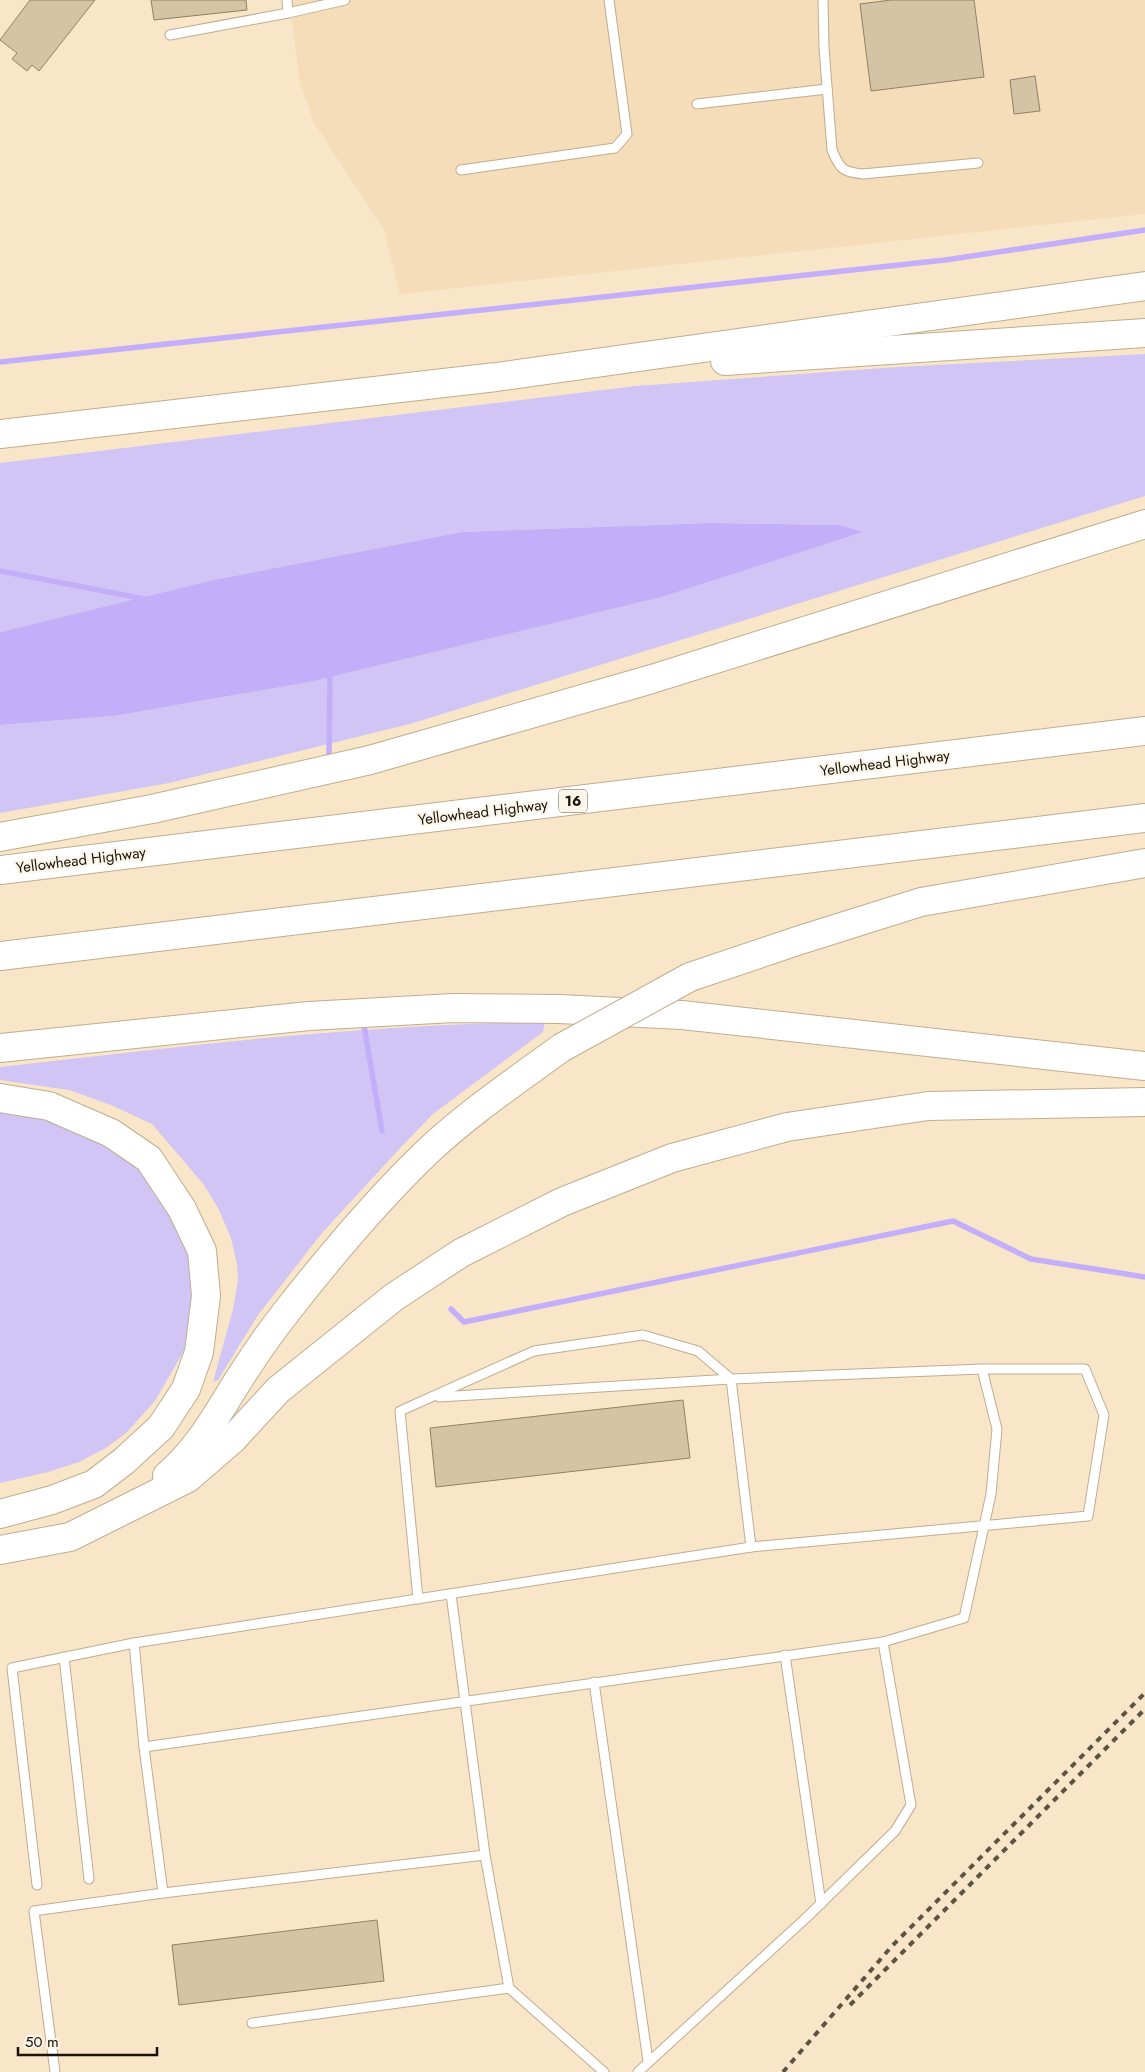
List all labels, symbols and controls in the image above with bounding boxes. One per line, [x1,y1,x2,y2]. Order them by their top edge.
street label: Yellowhead Highway [819,744,951,782]
road number: 16 [559,789,587,812]
street label: Yellowhead Highway [417,793,549,831]
street label: Yellowhead Highway [15,841,147,879]
scale bar [18,2024,156,2056]
text: 50 m [25,2031,59,2053]

